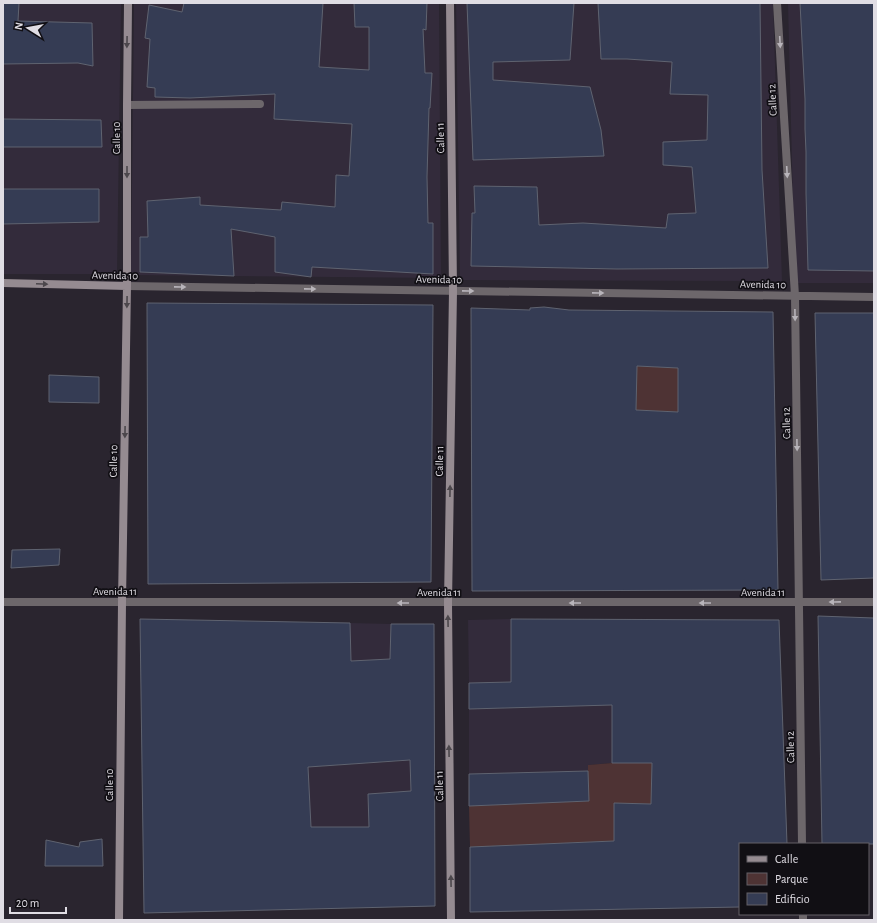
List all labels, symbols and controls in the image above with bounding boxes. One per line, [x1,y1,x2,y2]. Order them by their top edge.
north arrow [8,8,48,48]
text: N [13,21,25,31]
one-way arrow [124,36,131,48]
one-way arrow [776,36,783,48]
street label: Calle 12 [766,84,779,116]
street label: Calle 10 [111,121,122,154]
street label: Calle 11 [435,123,446,153]
one-way arrow [124,166,130,179]
one-way arrow [784,166,791,178]
street label: Avenida 10 [92,270,138,281]
street label: Avenida 10 [416,274,462,285]
street label: Avenida 10 [740,279,786,290]
one-way arrow [36,280,48,287]
one-way arrow [174,284,187,290]
one-way arrow [304,285,316,292]
one-way arrow [462,288,475,294]
one-way arrow [592,290,605,296]
one-way arrow [124,296,130,309]
one-way arrow [792,309,798,322]
street label: Calle 12 [781,407,792,439]
one-way arrow [121,426,128,438]
one-way arrow [794,439,800,452]
street label: Calle 10 [108,444,119,477]
street label: Calle 11 [434,446,445,476]
one-way arrow [447,484,453,497]
street label: Avenida 11 [93,586,137,597]
street label: Avenida 11 [417,587,461,598]
street label: Avenida 11 [741,587,785,598]
one-way arrow [828,599,841,605]
one-way arrow [396,600,409,606]
one-way arrow [568,600,581,606]
one-way arrow [698,600,711,606]
one-way arrow [445,614,451,627]
street label: Calle 12 [785,731,796,763]
one-way arrow [446,744,452,757]
street label: Calle 10 [104,768,115,801]
street label: Calle 11 [434,771,445,801]
legend [739,843,869,915]
text: Calle [775,853,798,865]
text: Parque [775,873,808,885]
one-way arrow [448,874,454,887]
scale bar [10,889,66,915]
text: Edificio [775,893,810,905]
text: 20 m [16,897,39,909]

